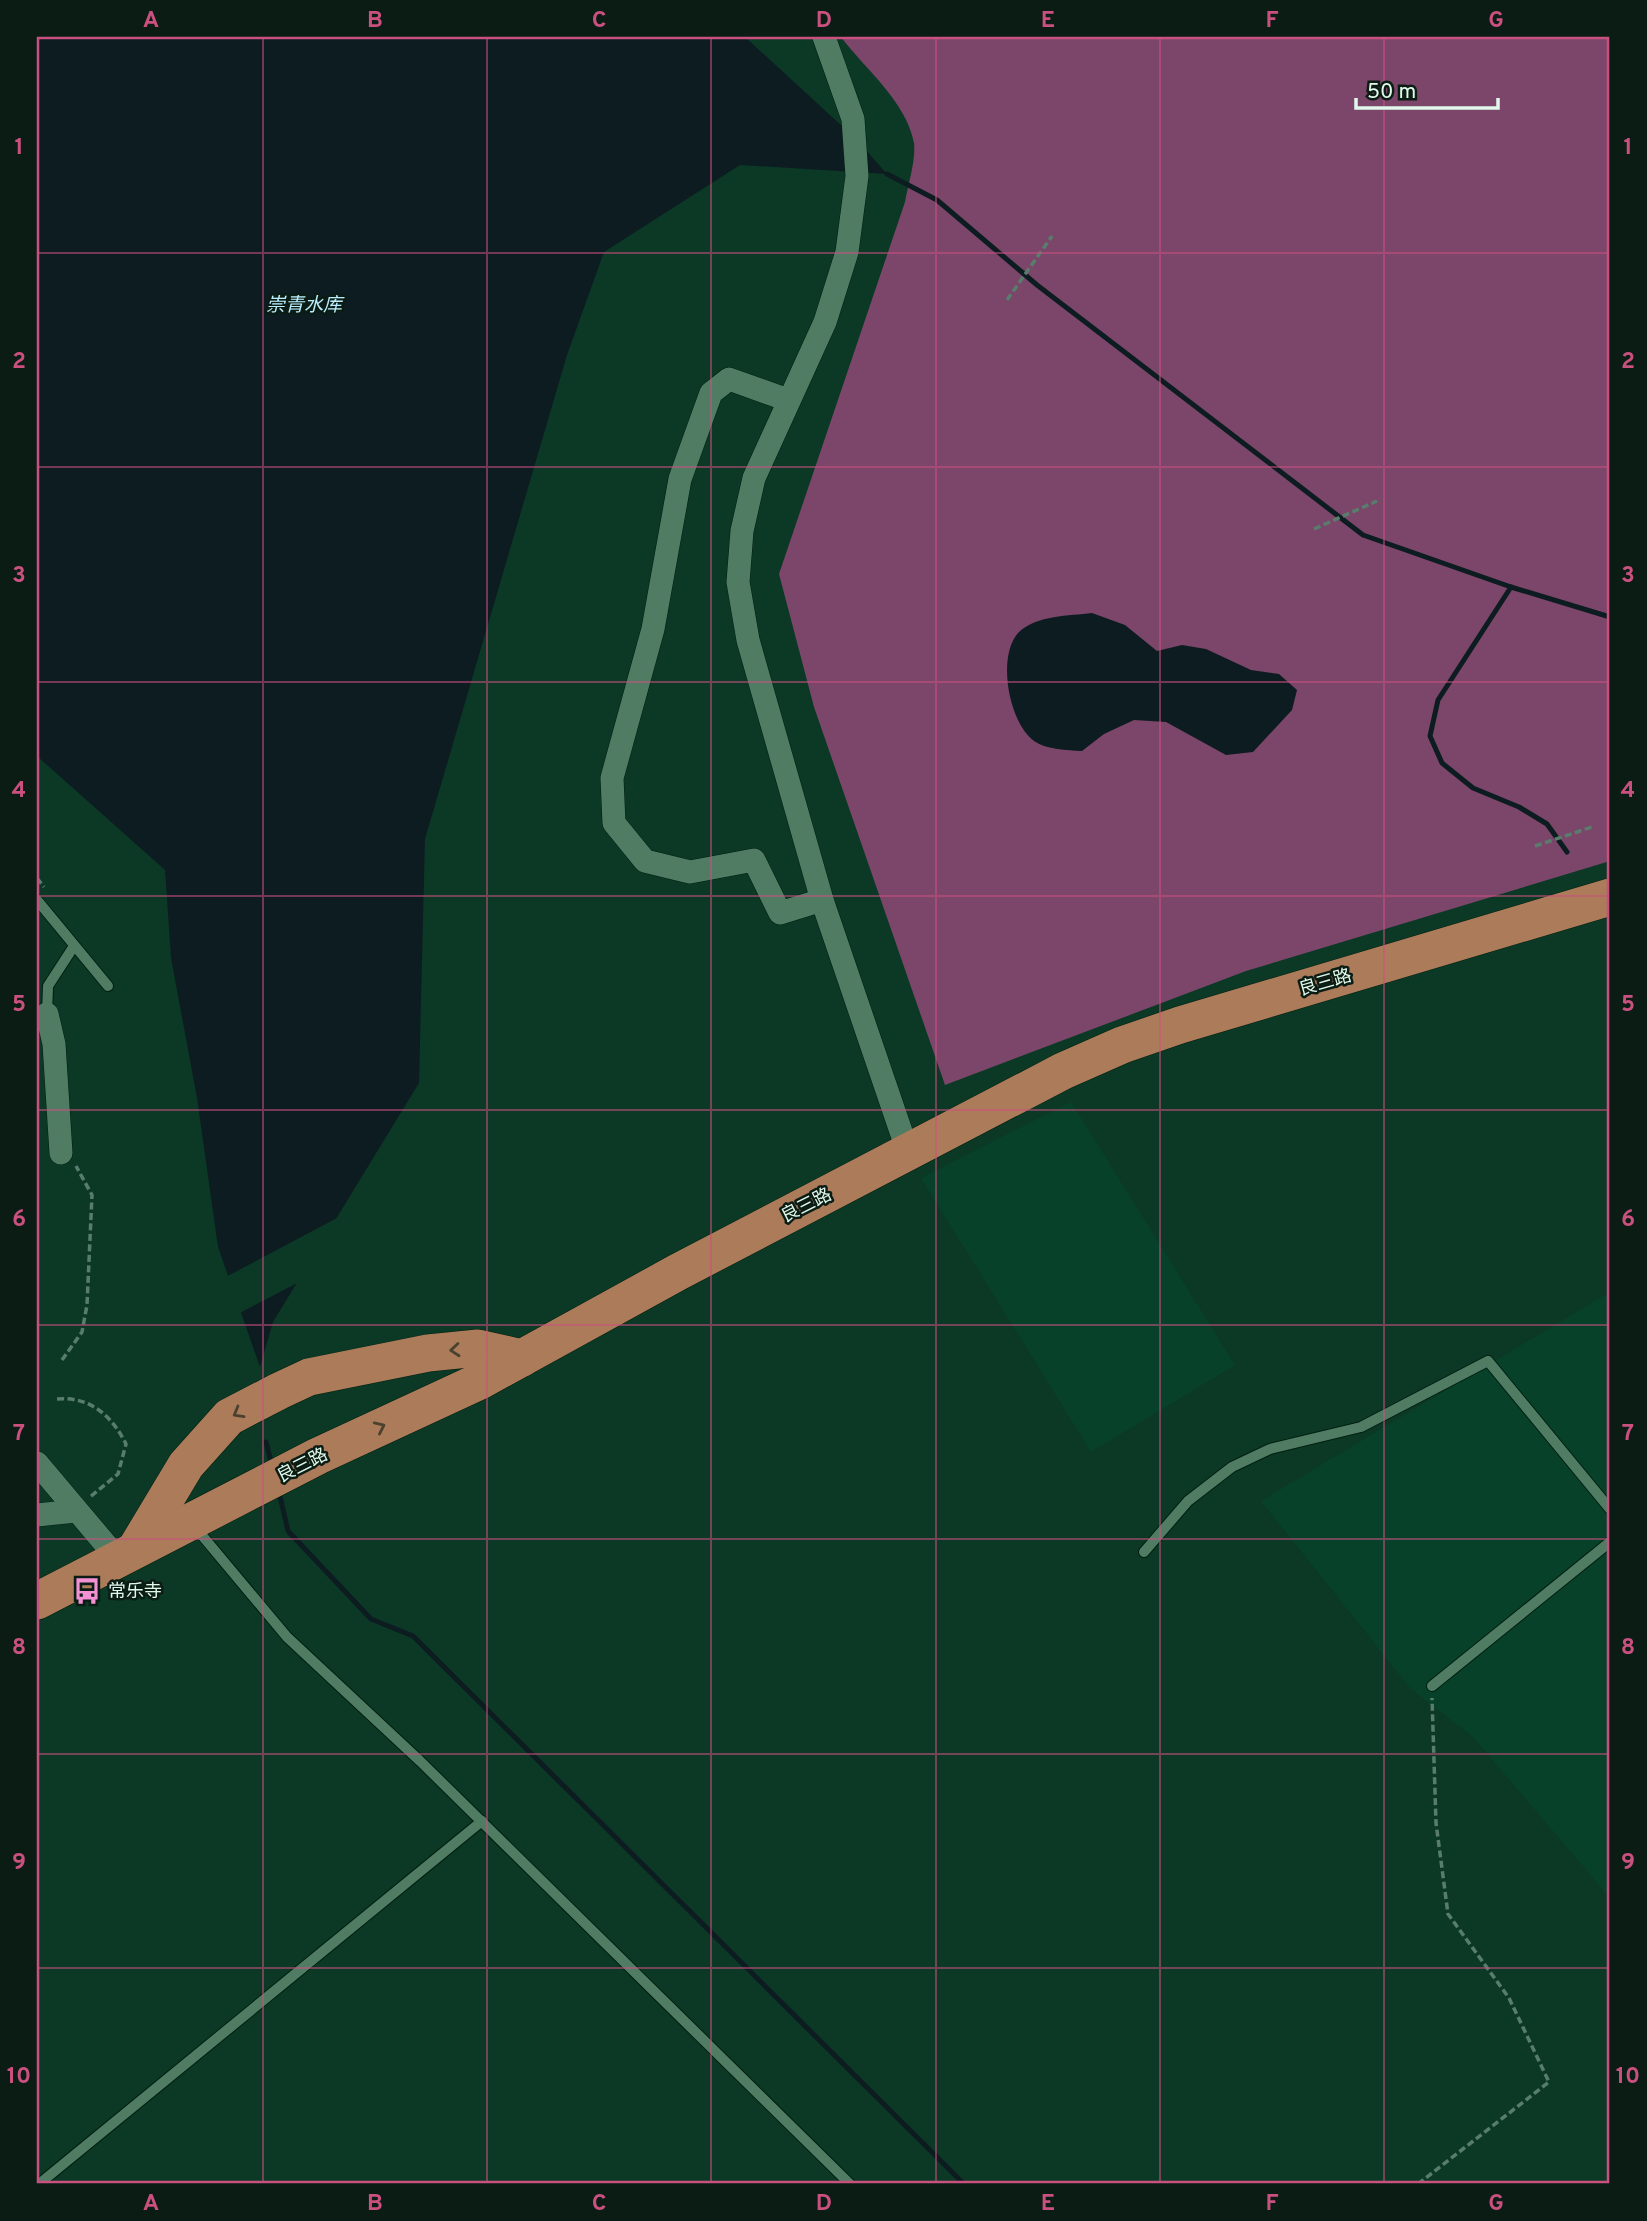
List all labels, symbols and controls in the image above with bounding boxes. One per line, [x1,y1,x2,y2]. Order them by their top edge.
text: A [143,7,159,36]
text: B [367,7,383,36]
text: C [592,7,606,36]
text: D [816,7,832,36]
text: E [1041,7,1055,36]
text: F [1265,7,1279,36]
text: G [1488,7,1504,36]
scale bar [1356,66,1498,110]
text: 50 m [1367,79,1416,106]
text: 1 [14,134,24,163]
text: 1 [1623,134,1633,163]
water label: 崇青水库 [266,294,345,318]
text: 2 [12,348,26,377]
text: 2 [1621,348,1635,377]
text: 3 [12,562,26,591]
text: 3 [1621,562,1635,591]
text: 4 [12,777,26,806]
text: 4 [1621,777,1635,806]
street label: 良三路 [1296,965,1355,1002]
text: 5 [12,991,26,1020]
text: 5 [1621,991,1635,1020]
street label: 良三路 [777,1184,836,1229]
text: 6 [12,1206,26,1235]
text: 6 [1621,1206,1635,1235]
one-way arrow [449,1342,460,1357]
one-way arrow [233,1405,246,1418]
text: 7 [13,1420,25,1449]
text: 7 [1622,1420,1634,1449]
one-way arrow [373,1422,385,1436]
street label: 良三路 [273,1444,332,1489]
bus stop icon: 常乐寺 [72,1576,102,1606]
place label: 常乐寺 [108,1581,162,1604]
text: 8 [12,1634,26,1663]
text: 8 [1621,1634,1635,1663]
text: 9 [12,1849,26,1878]
text: 9 [1621,1849,1635,1878]
text: 10 [7,2063,31,2092]
text: 10 [1616,2063,1640,2092]
text: A [143,2190,159,2219]
text: B [367,2190,383,2219]
text: C [592,2190,606,2219]
text: D [816,2190,832,2219]
text: E [1041,2190,1055,2219]
text: F [1265,2190,1279,2219]
text: G [1488,2190,1504,2219]

